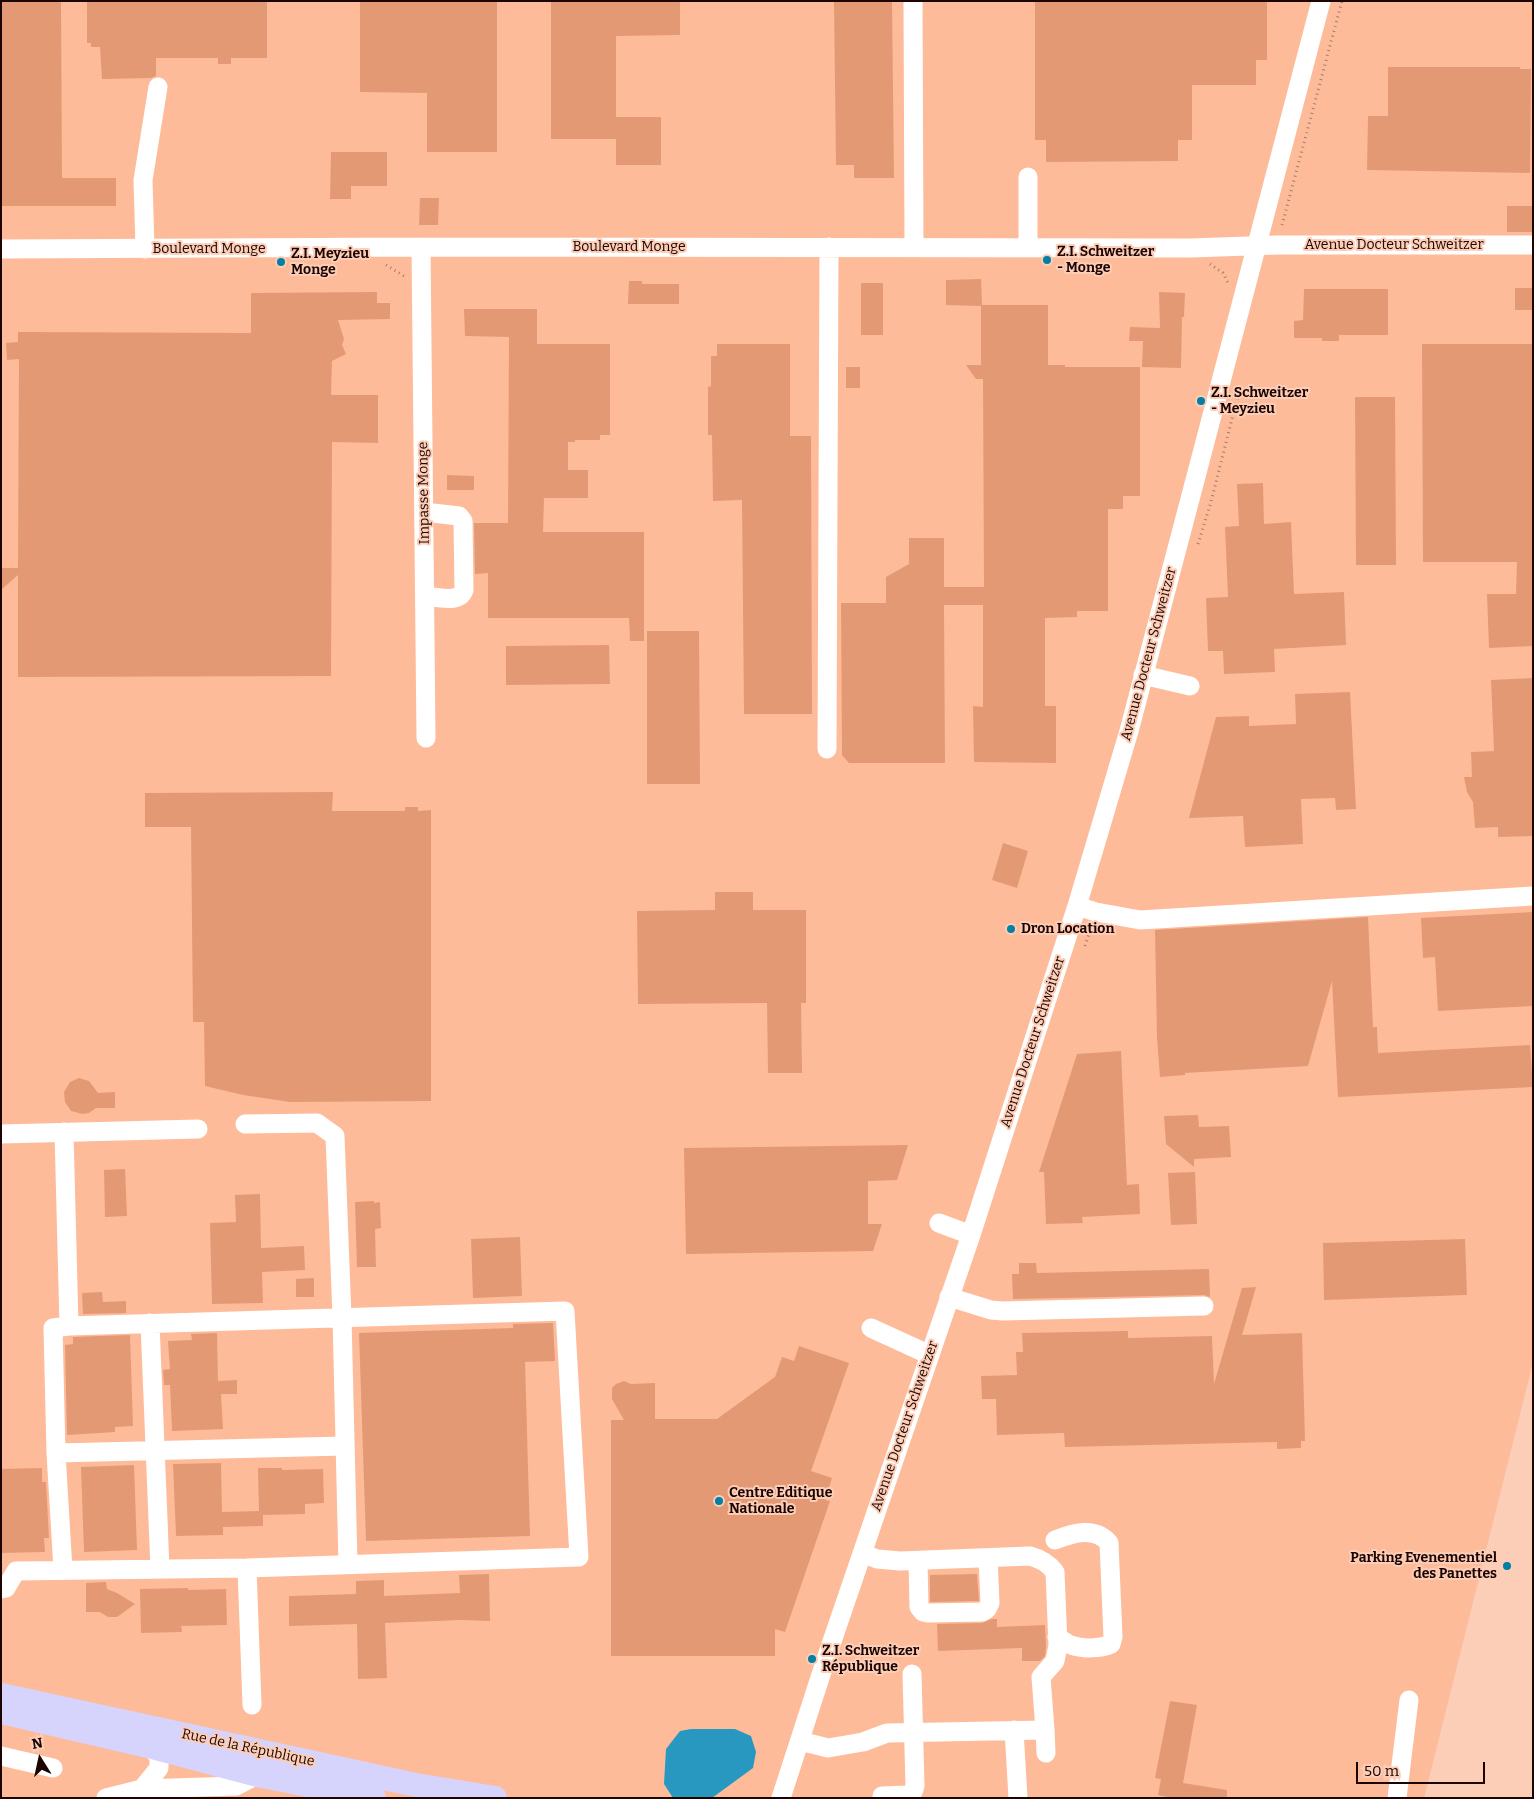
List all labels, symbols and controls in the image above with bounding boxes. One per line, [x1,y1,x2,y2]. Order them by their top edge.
street label: Avenue Docteur Schweitzer [1304,237,1484,253]
street label: Boulevard Monge [572,239,686,255]
street label: Boulevard Monge [152,241,266,257]
place label: Z.I. Schweitzer - Monge [1057,244,1154,276]
place label: Z.I. Meyzieu Monge [291,246,369,278]
marker: Z.I. Schweitzer - Monge [1041,254,1053,266]
marker: Z.I. Meyzieu Monge [275,256,287,268]
place label: Z.I. Schweitzer - Meyzieu [1211,385,1308,418]
marker: Z.I. Schweitzer - Meyzieu [1195,395,1207,407]
street label: Impasse Monge [415,442,433,544]
street label: Avenue Docteur Schweitzer [1118,565,1180,743]
place label: Dron Location [1021,921,1114,937]
marker: Dron Location [1005,923,1017,935]
street label: Avenue Docteur Schweitzer [997,954,1069,1130]
street label: Avenue Docteur Schweitzer [868,1339,942,1513]
place label: Centre Editique Nationale [729,1485,832,1518]
marker: Centre Editique Nationale [713,1495,725,1507]
place label: Parking Evenementiel des Panettes [1350,1550,1497,1582]
marker: Parking Evenementiel des Panettes [1501,1560,1513,1572]
place label: Z.I. Schweitzer République [822,1643,919,1675]
marker: Z.I. Schweitzer République [806,1653,818,1665]
street label: Rue de la République [180,1726,316,1770]
north arrow [15,1734,65,1784]
text: N [31,1734,44,1753]
scale bar [1359,1752,1488,1784]
text: 50 m [1364,1762,1399,1780]

